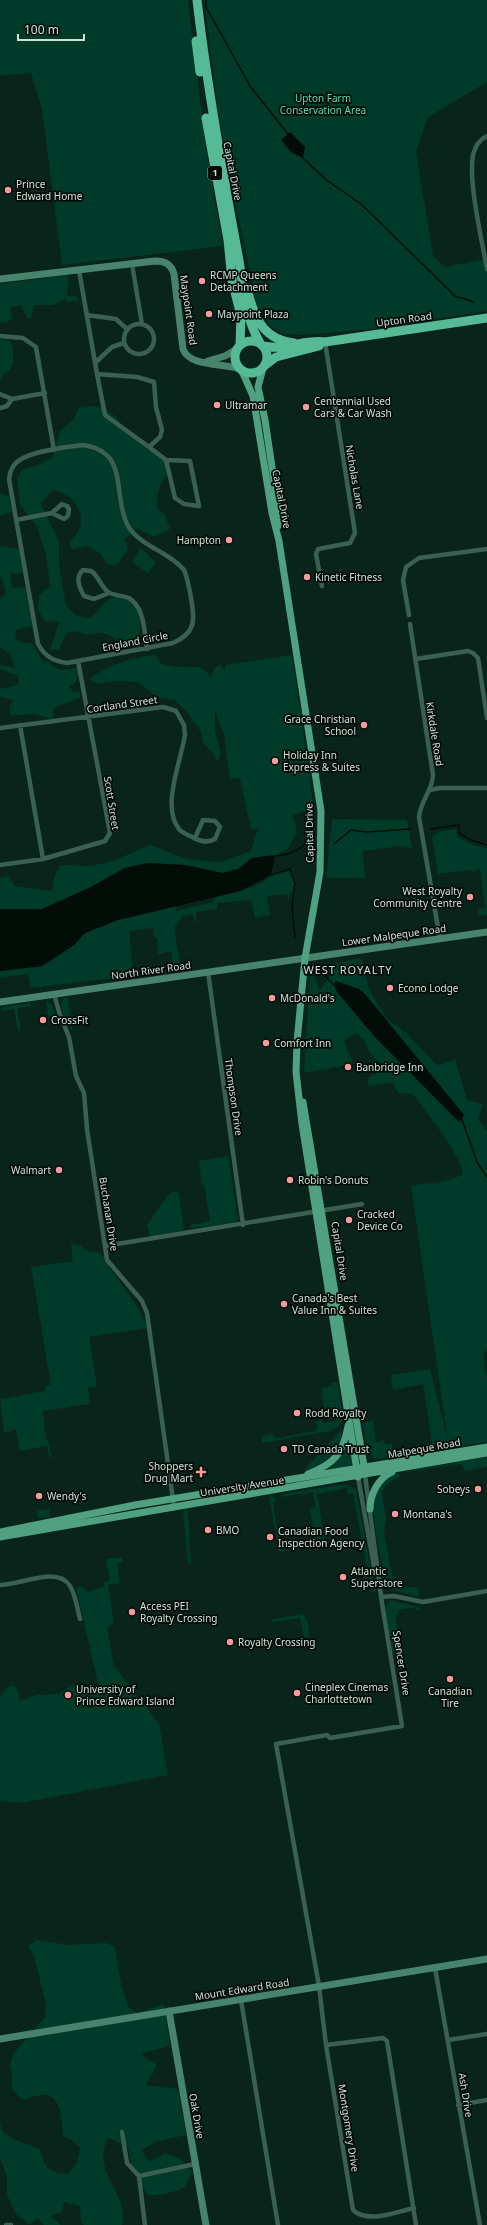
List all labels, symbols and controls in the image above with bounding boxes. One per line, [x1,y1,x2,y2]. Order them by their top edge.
scale bar [18,16,84,42]
text: 100 m [24,21,59,38]
park label: Upton Farm Conservation Area [280,91,366,117]
street label: Capital Drive [220,140,246,202]
road number: 1 [208,166,222,180]
place label: Prince Edward Home [16,177,83,203]
marker: Prince Edward Home [3,185,13,195]
place label: RCMP Queens Detachment [210,268,277,294]
street label: Maypoint Road [177,274,201,346]
marker: RCMP Queens Detachment [197,276,207,286]
place label: Maypoint Plaza [217,307,289,321]
street label: Upton Road [375,308,433,330]
marker: Maypoint Plaza [204,309,214,319]
place label: Centennial Used Cars & Car Wash [314,394,392,420]
place label: Ultramar [225,398,267,412]
marker: Ultramar [212,400,222,410]
marker: Centennial Used Cars & Car Wash [301,402,311,412]
street label: Nicholas Lane [342,444,368,511]
street label: Capital Drive [269,468,295,530]
place label: Hampton [177,533,221,547]
marker: Hampton [224,535,234,545]
place label: Kinetic Fitness [315,570,382,584]
marker: Kinetic Fitness [302,572,312,582]
street label: England Circle [101,628,169,654]
street label: Cortland Street [86,692,159,716]
street label: Kirkdale Road [423,701,447,767]
place label: Grace Christian School [284,712,356,738]
marker: Grace Christian School [359,720,369,730]
place label: Holiday Inn Express & Suites [283,748,360,774]
marker: Holiday Inn Express & Suites [270,756,280,766]
street label: Scott Street [101,775,123,831]
street label: Capital Drive [301,803,317,863]
place label: West Royalty Community Centre [373,884,463,910]
marker: West Royalty Community Centre [465,892,475,902]
street label: Lower Malpeque Road [341,921,447,949]
street label: North River Road [110,957,192,983]
district label: WEST ROYALTY [303,962,393,977]
place label: Econo Lodge [398,981,459,995]
marker: Econo Lodge [385,983,395,993]
place label: McDonald's [280,991,335,1005]
marker: McDonald's [267,993,277,1003]
place label: CrossFit [51,1013,89,1027]
marker: CrossFit [38,1015,48,1025]
place label: Comfort Inn [274,1036,331,1050]
marker: Comfort Inn [261,1038,271,1048]
street label: Thompson Drive [222,1058,246,1137]
place label: Banbridge Inn [356,1060,423,1074]
marker: Banbridge Inn [343,1062,353,1072]
place label: Walmart [11,1163,51,1177]
marker: Walmart [54,1165,64,1175]
place label: Robin's Donuts [298,1173,369,1187]
marker: Robin's Donuts [285,1175,295,1185]
street label: Buchanan Drive [96,1176,122,1252]
place label: Cracked Device Co [357,1207,403,1233]
marker: Cracked Device Co [344,1215,354,1225]
street label: Capital Drive [328,1220,352,1282]
place label: Canada's Best Value Inn & Suites [292,1291,377,1317]
marker: Canada's Best Value Inn & Suites [279,1299,289,1309]
place label: Rodd Royalty [305,1406,367,1420]
marker: Rodd Royalty [292,1408,302,1418]
street label: Malpeque Road [387,1435,461,1461]
place label: TD Canada Trust [292,1442,370,1456]
marker: TD Canada Trust [279,1444,289,1454]
place label: Shoppers Drug Mart [144,1459,193,1485]
marker: Shoppers Drug Mart [196,1467,206,1477]
street label: University Avenue [199,1472,285,1500]
place label: Sobeys [437,1482,470,1496]
marker: Sobeys [473,1484,483,1494]
place label: Wendy's [47,1489,87,1503]
marker: Wendy's [34,1491,44,1501]
place label: Montana's [403,1507,452,1521]
marker: Montana's [390,1509,400,1519]
place label: BMO [216,1523,240,1537]
place label: Canadian Food Inspection Agency [278,1524,365,1550]
marker: BMO [203,1525,213,1535]
marker: Canadian Food Inspection Agency [265,1532,275,1542]
place label: Atlantic Superstore [351,1564,403,1590]
marker: Atlantic Superstore [338,1572,348,1582]
place label: Access PEI Royalty Crossing [140,1599,217,1625]
marker: Access PEI Royalty Crossing [127,1607,137,1617]
street label: Spencer Drive [390,1630,414,1697]
place label: Royalty Crossing [238,1635,315,1649]
marker: Royalty Crossing [225,1637,235,1647]
marker: Canadian Tire [445,1674,455,1684]
place label: Cineplex Cinemas Charlottetown [305,1680,388,1706]
place label: University of Prince Edward Island [76,1682,175,1708]
place label: Canadian Tire [428,1684,472,1710]
marker: Cineplex Cinemas Charlottetown [292,1688,302,1698]
marker: University of Prince Edward Island [63,1690,73,1700]
street label: Mount Edward Road [194,1975,290,2003]
street label: Ash Drive [456,2072,476,2119]
street label: Montgomery Drive [335,2083,363,2173]
street label: Oak Drive [186,2092,208,2140]

